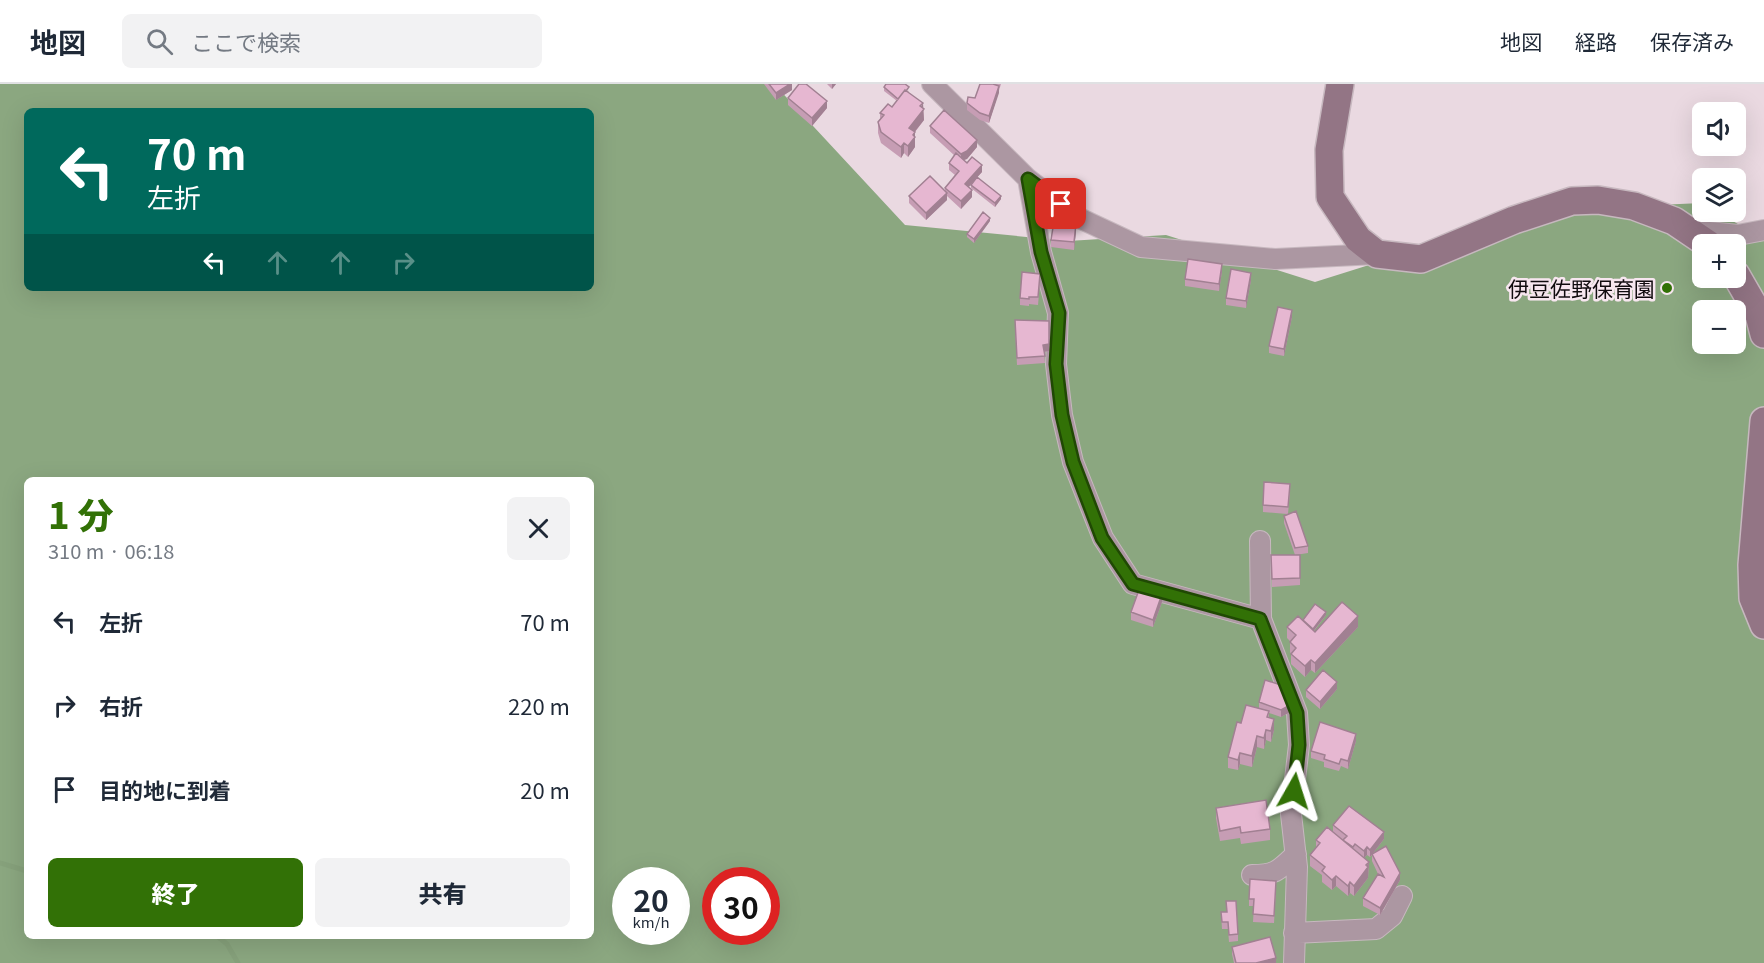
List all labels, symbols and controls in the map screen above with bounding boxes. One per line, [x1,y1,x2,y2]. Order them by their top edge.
search box [122,14,542,68]
text: 地図 [30,21,86,61]
icon: search [143,25,176,58]
text: ここで検索 [191,25,301,57]
text: 地図 [1500,26,1542,56]
text: 経路 [1575,26,1617,56]
text: 保存済み [1650,26,1734,56]
map controls [1692,102,1746,354]
button: sound [1692,102,1746,156]
text: 70 m [147,121,247,182]
icon: left [48,132,126,210]
button: layers [1692,168,1746,222]
text: 左折 [147,177,201,216]
pin [1035,178,1086,229]
icon: arrive [1044,187,1077,220]
button: + [1692,234,1746,288]
icon: left [198,246,231,279]
icon: ahead [261,246,294,279]
icon: ahead [324,246,357,279]
icon: right [387,246,420,279]
place label: 伊豆佐野保育園 [1508,273,1655,303]
marker: 伊豆佐野保育園 [1660,281,1674,295]
button: − [1692,300,1746,354]
text: 1 分 [48,487,114,539]
button: close [507,497,570,560]
text: 310 m · 06:18 [48,536,174,565]
icon: left [48,605,81,638]
text: 左折 [99,605,143,637]
text: 70 m [520,605,570,637]
icon: right [48,689,81,722]
text: 右折 [99,689,143,721]
text: 220 m [508,689,570,721]
position arrow [1262,759,1326,823]
icon: arrive [48,773,81,806]
text: 目的地に到着 [99,773,231,805]
text: 20 m [520,773,570,805]
button: 終了 [48,858,303,927]
button: 共有 [315,858,570,927]
speed limit sign: 30 [702,867,780,945]
text: 20 [633,877,669,921]
text: km/h [632,911,670,932]

